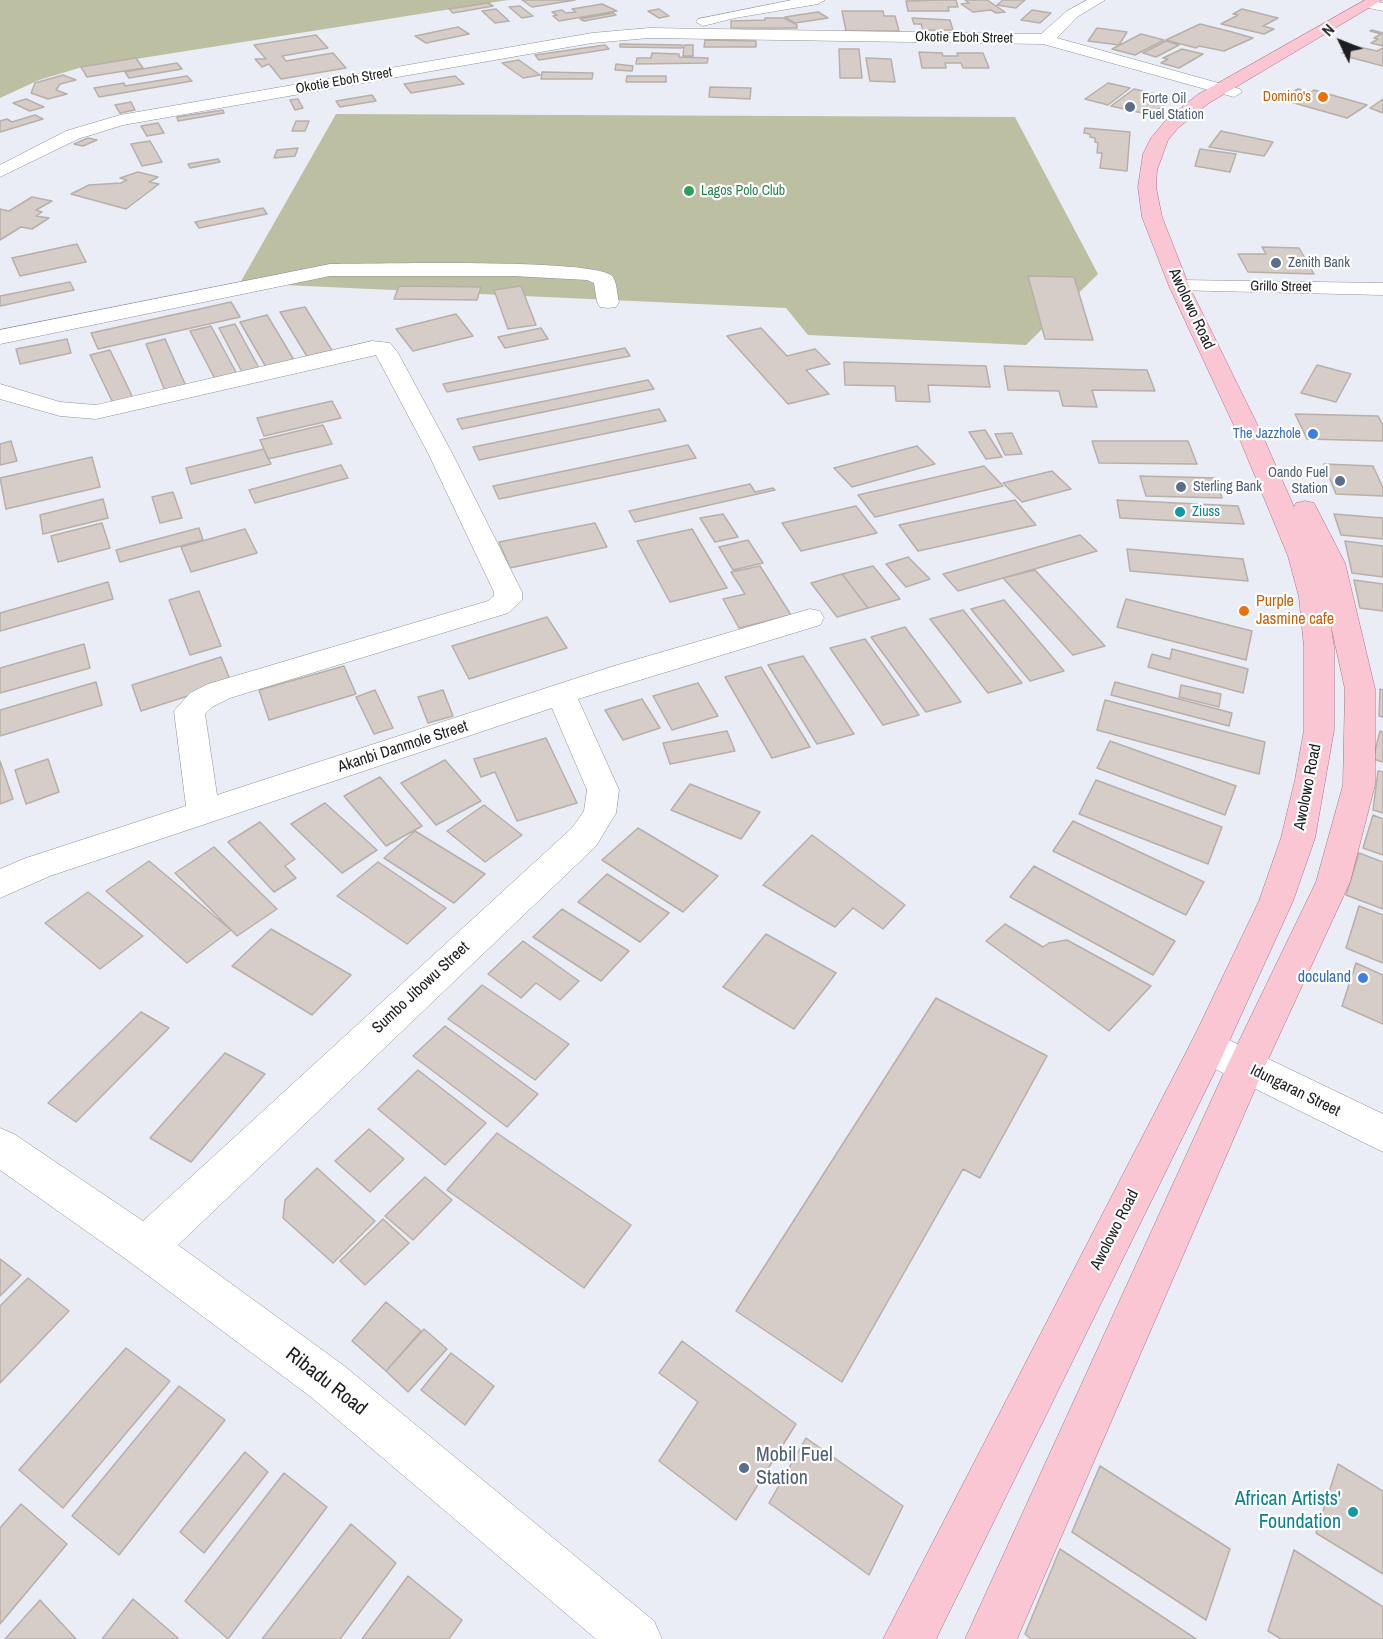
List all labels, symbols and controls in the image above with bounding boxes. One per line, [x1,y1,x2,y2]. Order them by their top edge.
north arrow [1311,12,1371,72]
text: N [1317,19,1339,41]
street label: Okotie Eboh Street [915,29,1013,47]
street label: Okotie Eboh Street [294,64,394,98]
place label: Domino's [1263,89,1311,105]
marker: Domino's [1316,90,1330,104]
place label: Forte Oil Fuel Station [1142,91,1204,124]
marker: Forte Oil Fuel Station [1123,100,1137,114]
place label: Lagos Polo Club [701,183,785,199]
marker: Lagos Polo Club [682,184,696,198]
place label: Zenith Bank [1288,255,1350,271]
marker: Zenith Bank [1269,256,1283,270]
street label: Awolowo Road [1164,265,1218,353]
street label: Grillo Street [1250,278,1312,296]
place label: The Jazzhole [1233,426,1301,442]
marker: The Jazzhole [1306,427,1320,441]
place label: Oando Fuel Station [1268,465,1328,497]
marker: Oando Fuel Station [1333,474,1347,488]
place label: Sterling Bank [1193,479,1262,495]
marker: Sterling Bank [1174,480,1188,494]
place label: Ziuss [1192,504,1220,520]
marker: Ziuss [1173,505,1187,519]
place label: Purple Jasmine cafe [1256,592,1334,630]
marker: Purple Jasmine cafe [1237,604,1251,618]
street label: Akanbi Danmole Street [336,717,470,777]
street label: Awolowo Road [1290,742,1326,832]
street label: Sumbo Jibowu Street [369,938,473,1038]
place label: doculand [1298,968,1351,988]
marker: doculand [1356,971,1370,985]
street label: Idungaran Street [1247,1061,1343,1121]
street label: Awolowo Road [1087,1187,1143,1273]
street label: Ribadu Road [281,1343,371,1421]
place label: Mobil Fuel Station [756,1444,833,1491]
marker: Mobil Fuel Station [737,1461,751,1475]
place label: African Artists' Foundation [1235,1488,1341,1535]
marker: African Artists' Foundation [1346,1505,1360,1519]

